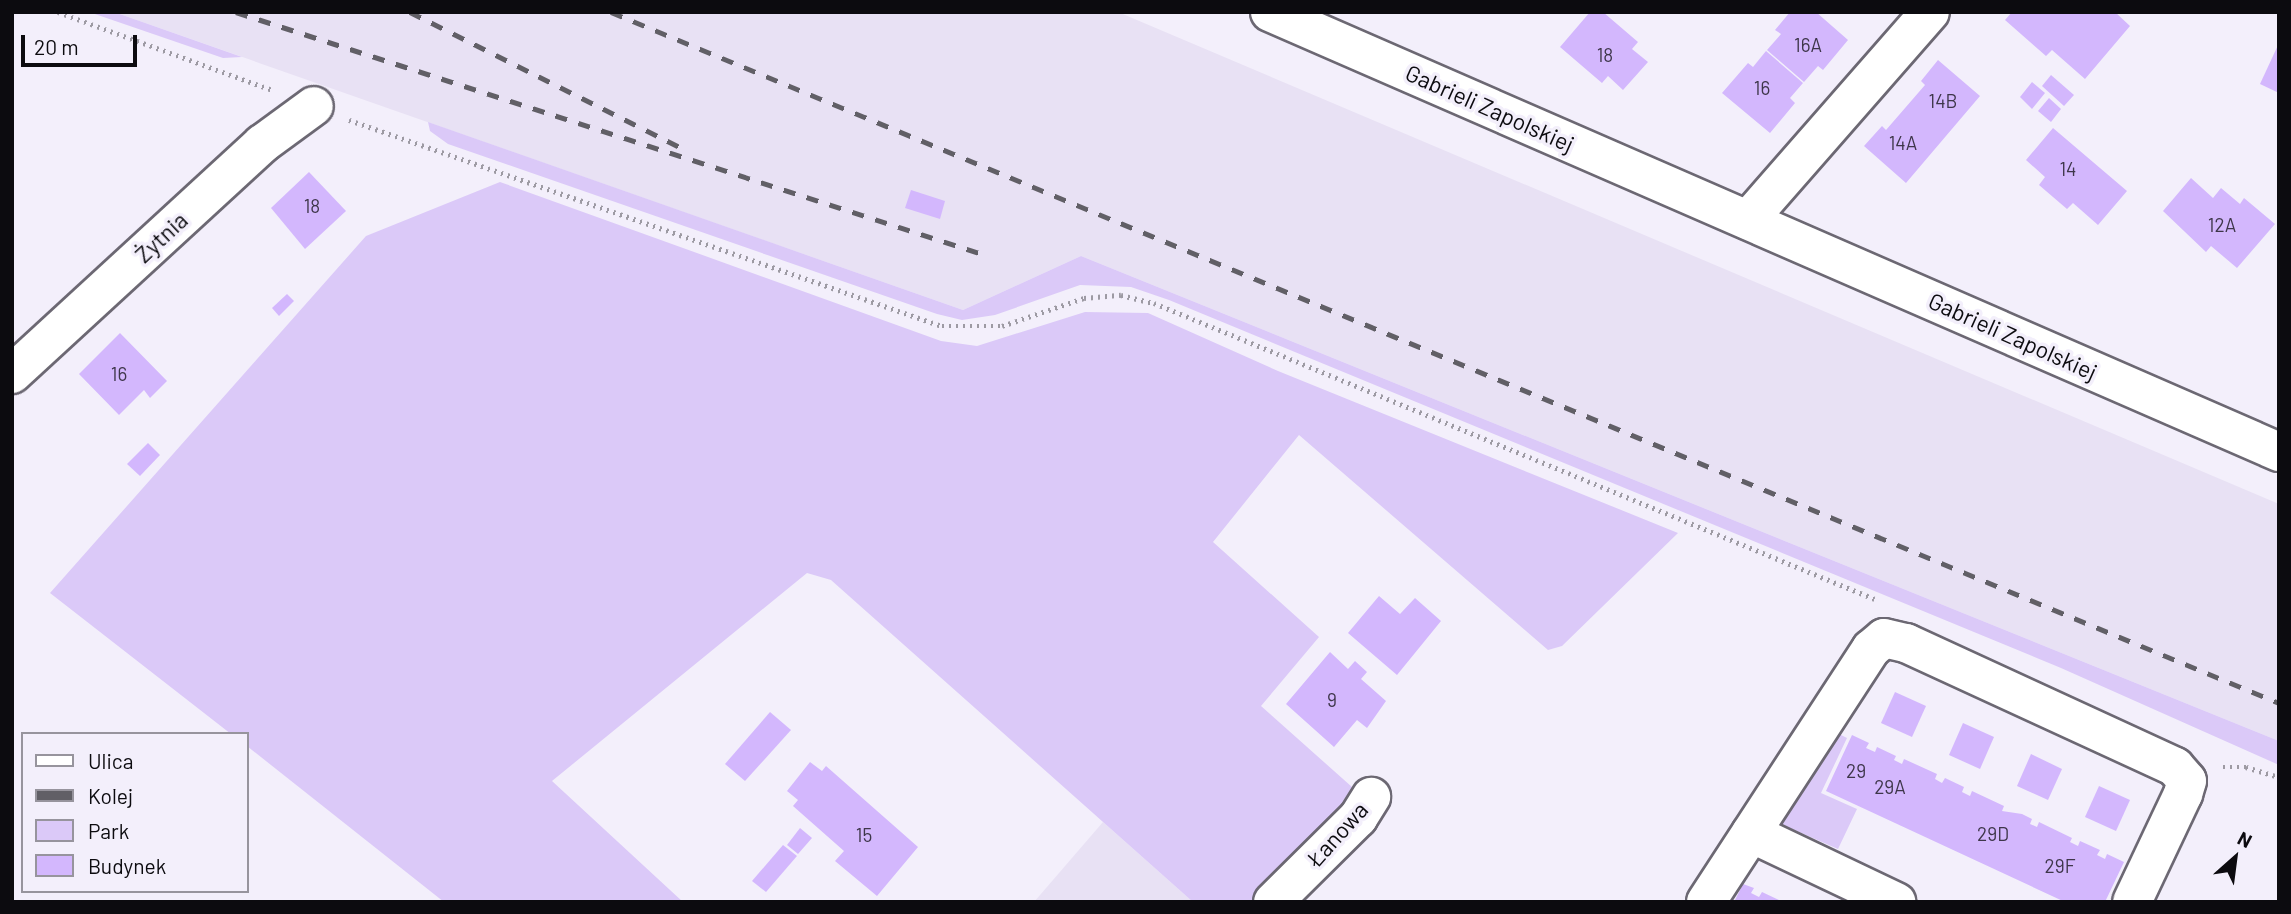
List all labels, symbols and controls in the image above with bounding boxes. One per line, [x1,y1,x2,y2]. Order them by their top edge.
scale bar [24,21,140,65]
text: 20 m [34,34,79,59]
house number: 16A [1794,34,1822,56]
house number: 18 [1597,44,1613,66]
street label: Gabrieli Zapolskiej [1401,58,1579,158]
house number: 16 [1754,77,1770,99]
house number: 14B [1928,90,1958,112]
house number: 14A [1889,132,1917,154]
house number: 14 [2059,158,2077,180]
house number: 18 [304,195,320,217]
street label: Żytnia [129,206,193,268]
house number: 12A [2208,214,2236,236]
street label: Gabrieli Zapolskiej [1924,286,2102,386]
house number: 16 [111,363,127,385]
house number: 9 [1327,689,1337,711]
legend [21,732,248,893]
text: Ulica [88,748,133,773]
house number: 29 [1846,760,1866,782]
house number: 29A [1874,776,1906,798]
text: Kolej [88,783,133,808]
street label: Łanowa [1301,796,1373,872]
text: Park [88,818,129,843]
house number: 29D [1977,823,2009,845]
north arrow [2200,823,2270,893]
house number: 15 [856,824,872,846]
text: N [2234,826,2256,852]
text: Budynek [88,853,166,878]
house number: 29F [2045,855,2075,877]

